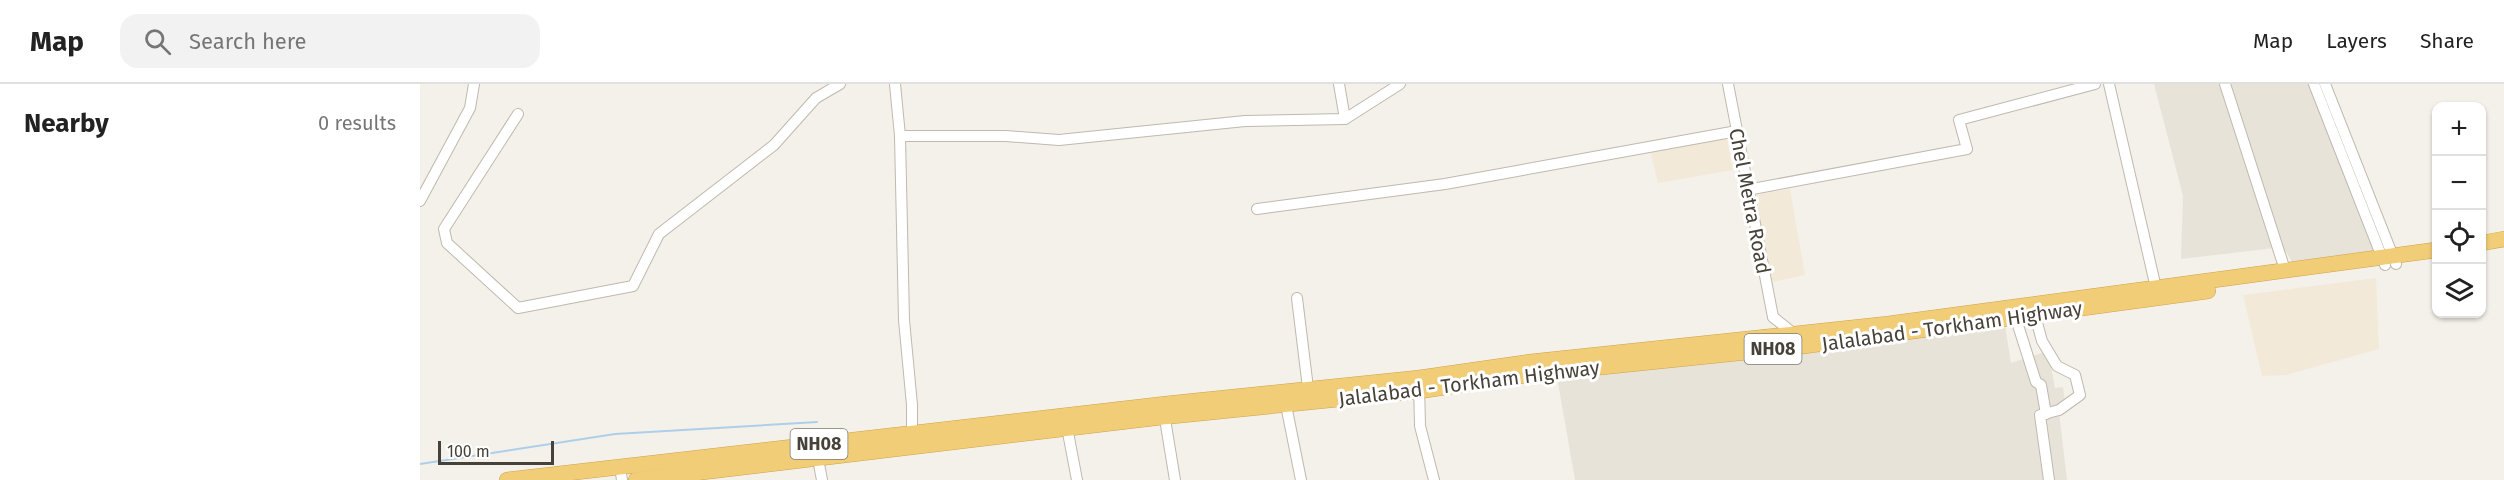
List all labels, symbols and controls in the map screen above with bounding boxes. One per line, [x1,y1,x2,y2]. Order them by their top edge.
search box [120,14,540,68]
text: Map [30,25,84,58]
icon: search [141,25,174,58]
text: Search here [189,28,307,55]
text: Map [2253,28,2293,54]
text: Layers [2326,28,2387,54]
text: Share [2420,28,2474,54]
map controls [2432,102,2486,318]
button: + [2432,102,2486,156]
text: Nearby [24,108,109,139]
text: 0 results [318,111,396,135]
street label: Chel Metra Road [1724,126,1776,276]
button: − [2432,156,2486,210]
button: locate [2432,210,2486,264]
button: layers [2432,264,2486,318]
street label: Jalalabad - Torkham Highway [1820,296,2084,356]
road number: NH08 [1744,334,1802,364]
street label: Jalalabad - Torkham Highway [1337,355,1601,411]
road number: NH08 [790,429,848,459]
scale bar [438,438,554,466]
text: 100 m [447,442,490,461]

